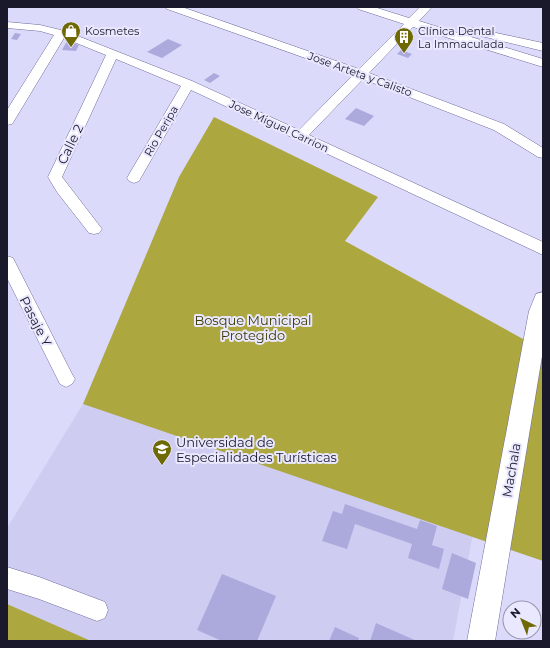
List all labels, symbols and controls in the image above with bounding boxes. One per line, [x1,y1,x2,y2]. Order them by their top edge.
shop icon: Kosmetes [60,20,82,48]
place label: Kosmetes [85,24,140,38]
place label: Clínica Dental La Immaculada [418,24,504,51]
building icon: Clínica Dental La Immaculada [393,26,415,54]
street label: Jose Arteta y Calisto [305,48,414,99]
street label: Jose Miguel Carrion [226,96,331,155]
street label: Rio Peripa [141,103,181,159]
street label: Calle 2 [54,121,86,167]
street label: Pasaje Y [17,293,56,349]
park label: Bosque Municipal Protegido [194,312,312,343]
place label: Universidad de Especialidades Turísticas [176,434,337,465]
school or university icon: Universidad de Especialidades Turísticas [151,438,173,466]
street label: Machala [498,442,524,498]
north arrow [502,600,542,640]
text: N [507,605,523,621]

